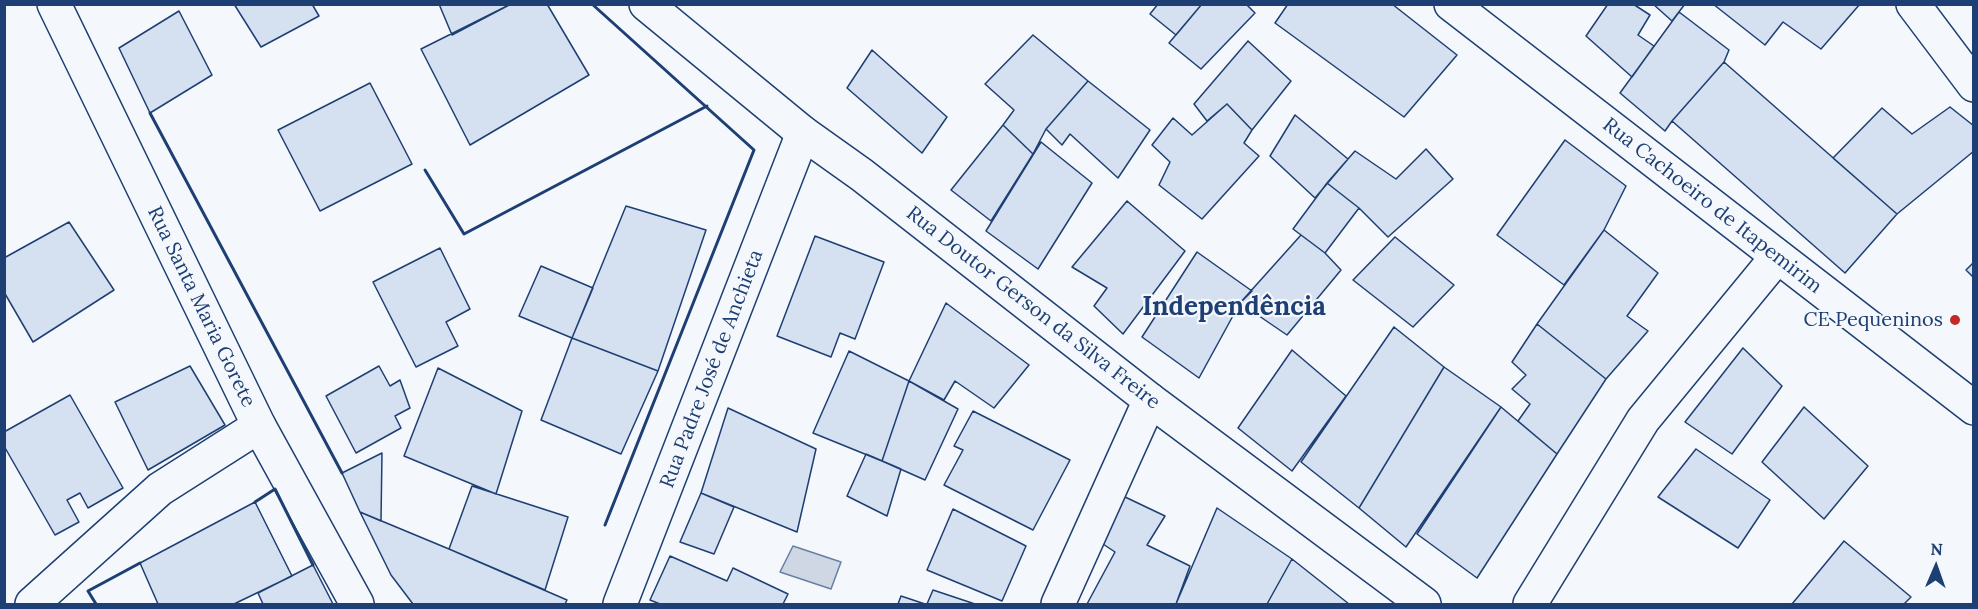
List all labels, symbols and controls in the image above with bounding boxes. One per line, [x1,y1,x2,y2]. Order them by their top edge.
street label: Rua Cachoeiro de Itapemirim [1598,113,1826,299]
street label: Rua Doutor Gerson da Silva Freire [901,201,1165,415]
street label: Rua Santa Maria Gorete [142,203,260,411]
street label: Rua Padre José de Anchieta [655,247,769,491]
district label: Independência [1142,292,1326,324]
place label: CE Pequeninos [1804,308,1943,332]
marker: CE Pequeninos [1948,313,1962,327]
north arrow [1906,537,1966,597]
text: N [1930,539,1943,559]

